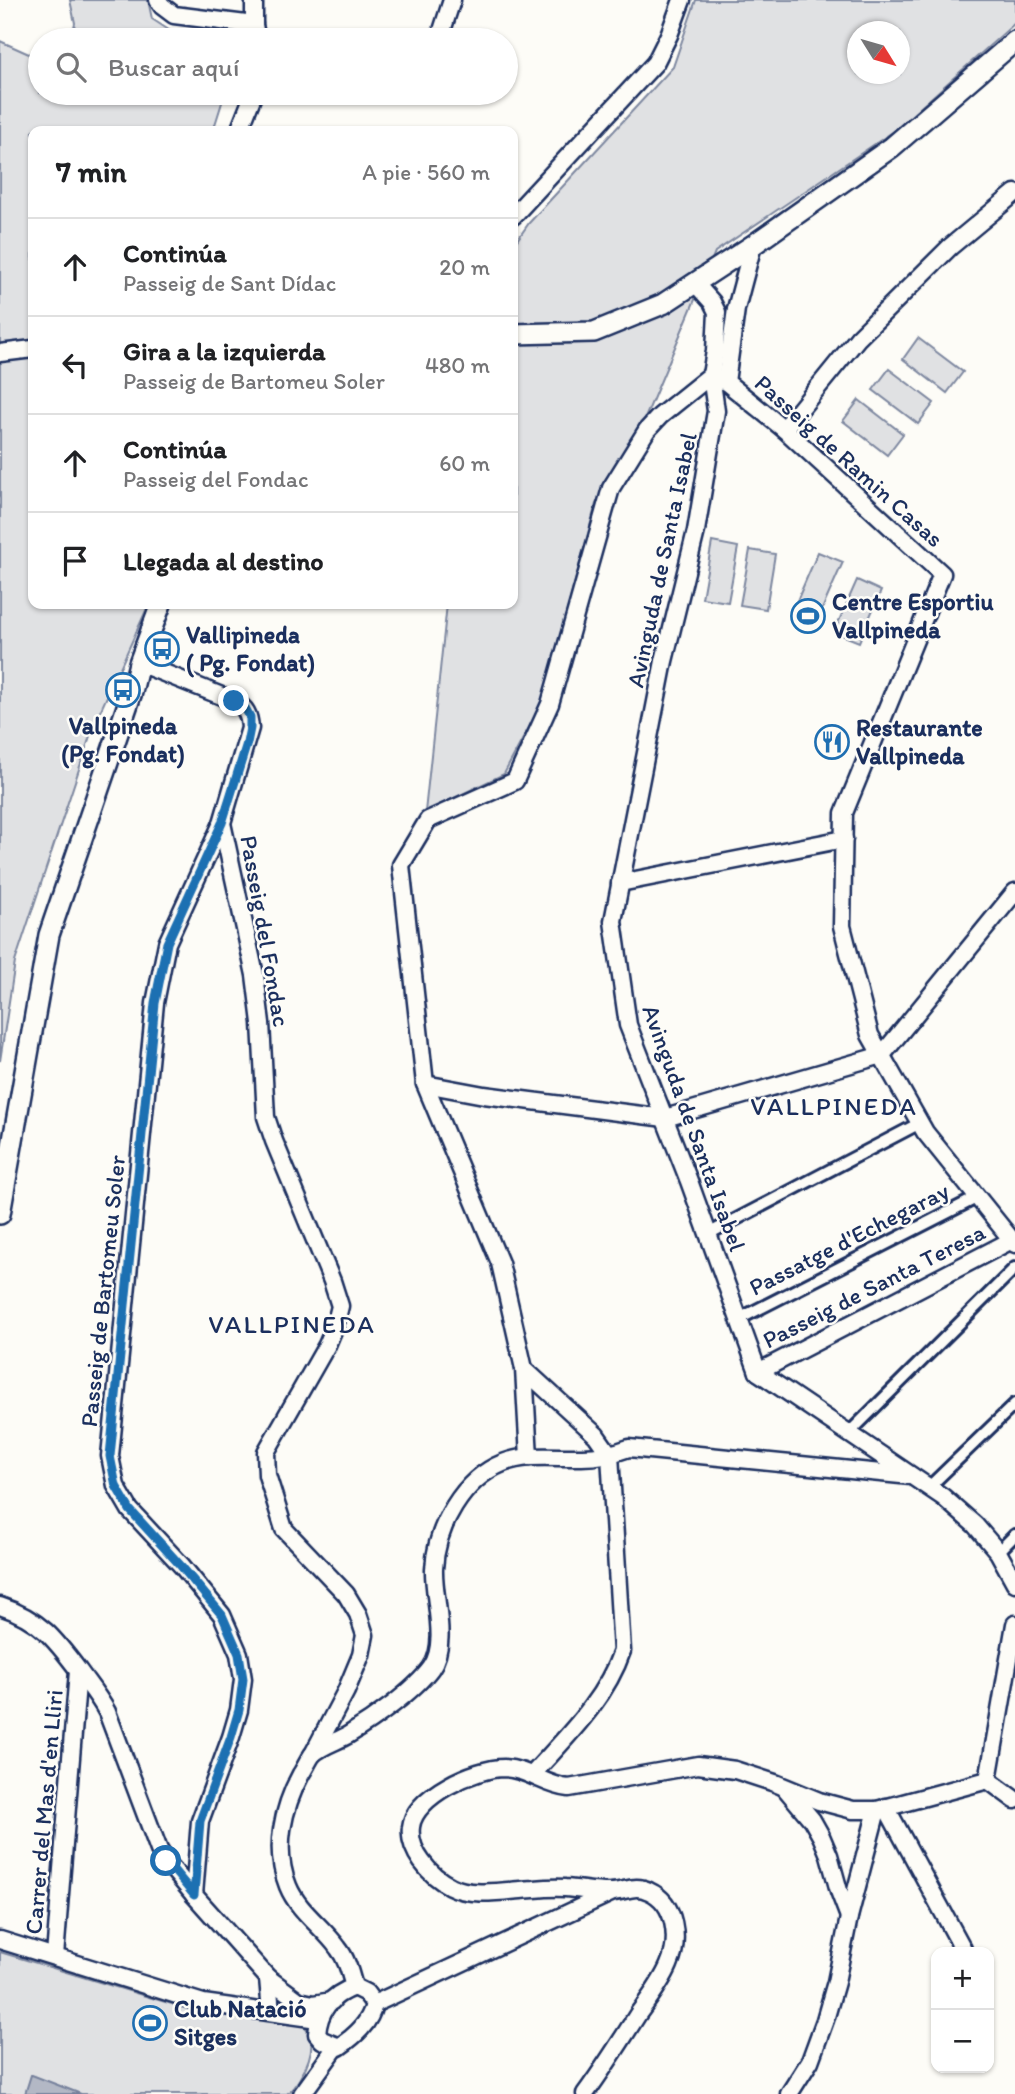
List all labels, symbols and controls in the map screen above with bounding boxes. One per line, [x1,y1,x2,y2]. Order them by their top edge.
north arrow [847,21,910,84]
search box [28,28,518,105]
icon: search [52,48,90,86]
text: Buscar aquí [108,51,239,83]
text: 7 min [56,153,127,190]
text: A pie · 560 m [362,158,490,186]
text: Continúa [123,237,227,269]
icon: ahead [56,248,94,286]
text: 20 m [439,253,490,281]
text: Passeig de Sant Dídac [123,269,336,297]
text: Gira a la izquierda [123,335,326,367]
icon: left [56,346,94,384]
text: 480 m [425,351,490,379]
text: Passeig de Bartomeu Soler [123,367,385,395]
street label: Passeig de Ramin Casas [749,368,950,553]
street label: Avinguda de Santa Isabel [620,430,703,690]
text: Continúa [123,433,227,465]
icon: ahead [56,444,94,482]
text: 60 m [439,449,490,477]
text: Passeig del Fondac [123,465,308,493]
icon: arrive [56,542,94,580]
text: Llegada al destino [123,545,324,577]
place label: Centre Esportiu Vallpineda [832,587,994,645]
sports icon: Centre Esportiu Vallpineda [789,597,827,635]
place label: Vallipineda ( Pg. Fondat) [186,620,315,678]
bus stop icon: Vallipineda ( Pg. Fondat) [143,630,181,668]
bus stop icon: Vallpineda (Pg. Fondat) [104,671,142,709]
route end [218,685,249,716]
place label: Vallpineda (Pg. Fondat) [61,711,185,769]
place label: Restaurante Vallpineda [856,713,983,771]
restaurant icon: Restaurante Vallpineda [813,723,851,761]
street label: Passeig del Fondac [234,833,297,1029]
street label: Avinguda de Santa Isabel [636,1001,753,1255]
district label: VALLPINEDA [750,1090,918,1122]
street label: Passeig de Bartomeu Soler [74,1153,131,1428]
street label: Passatge d'Echegaray [744,1176,954,1301]
street label: Passeig de Santa Teresa [758,1217,990,1354]
district label: VALLPINEDA [208,1308,376,1340]
street label: Carrer del Mas d'en Lliri [18,1688,69,1935]
route start [150,1845,181,1876]
map controls [931,1947,994,2073]
button: + [931,1947,994,2010]
place label: Club Natació Sitges [174,1994,307,2052]
sports icon: Club Natació Sitges [131,2004,169,2042]
button: − [931,2010,994,2073]

